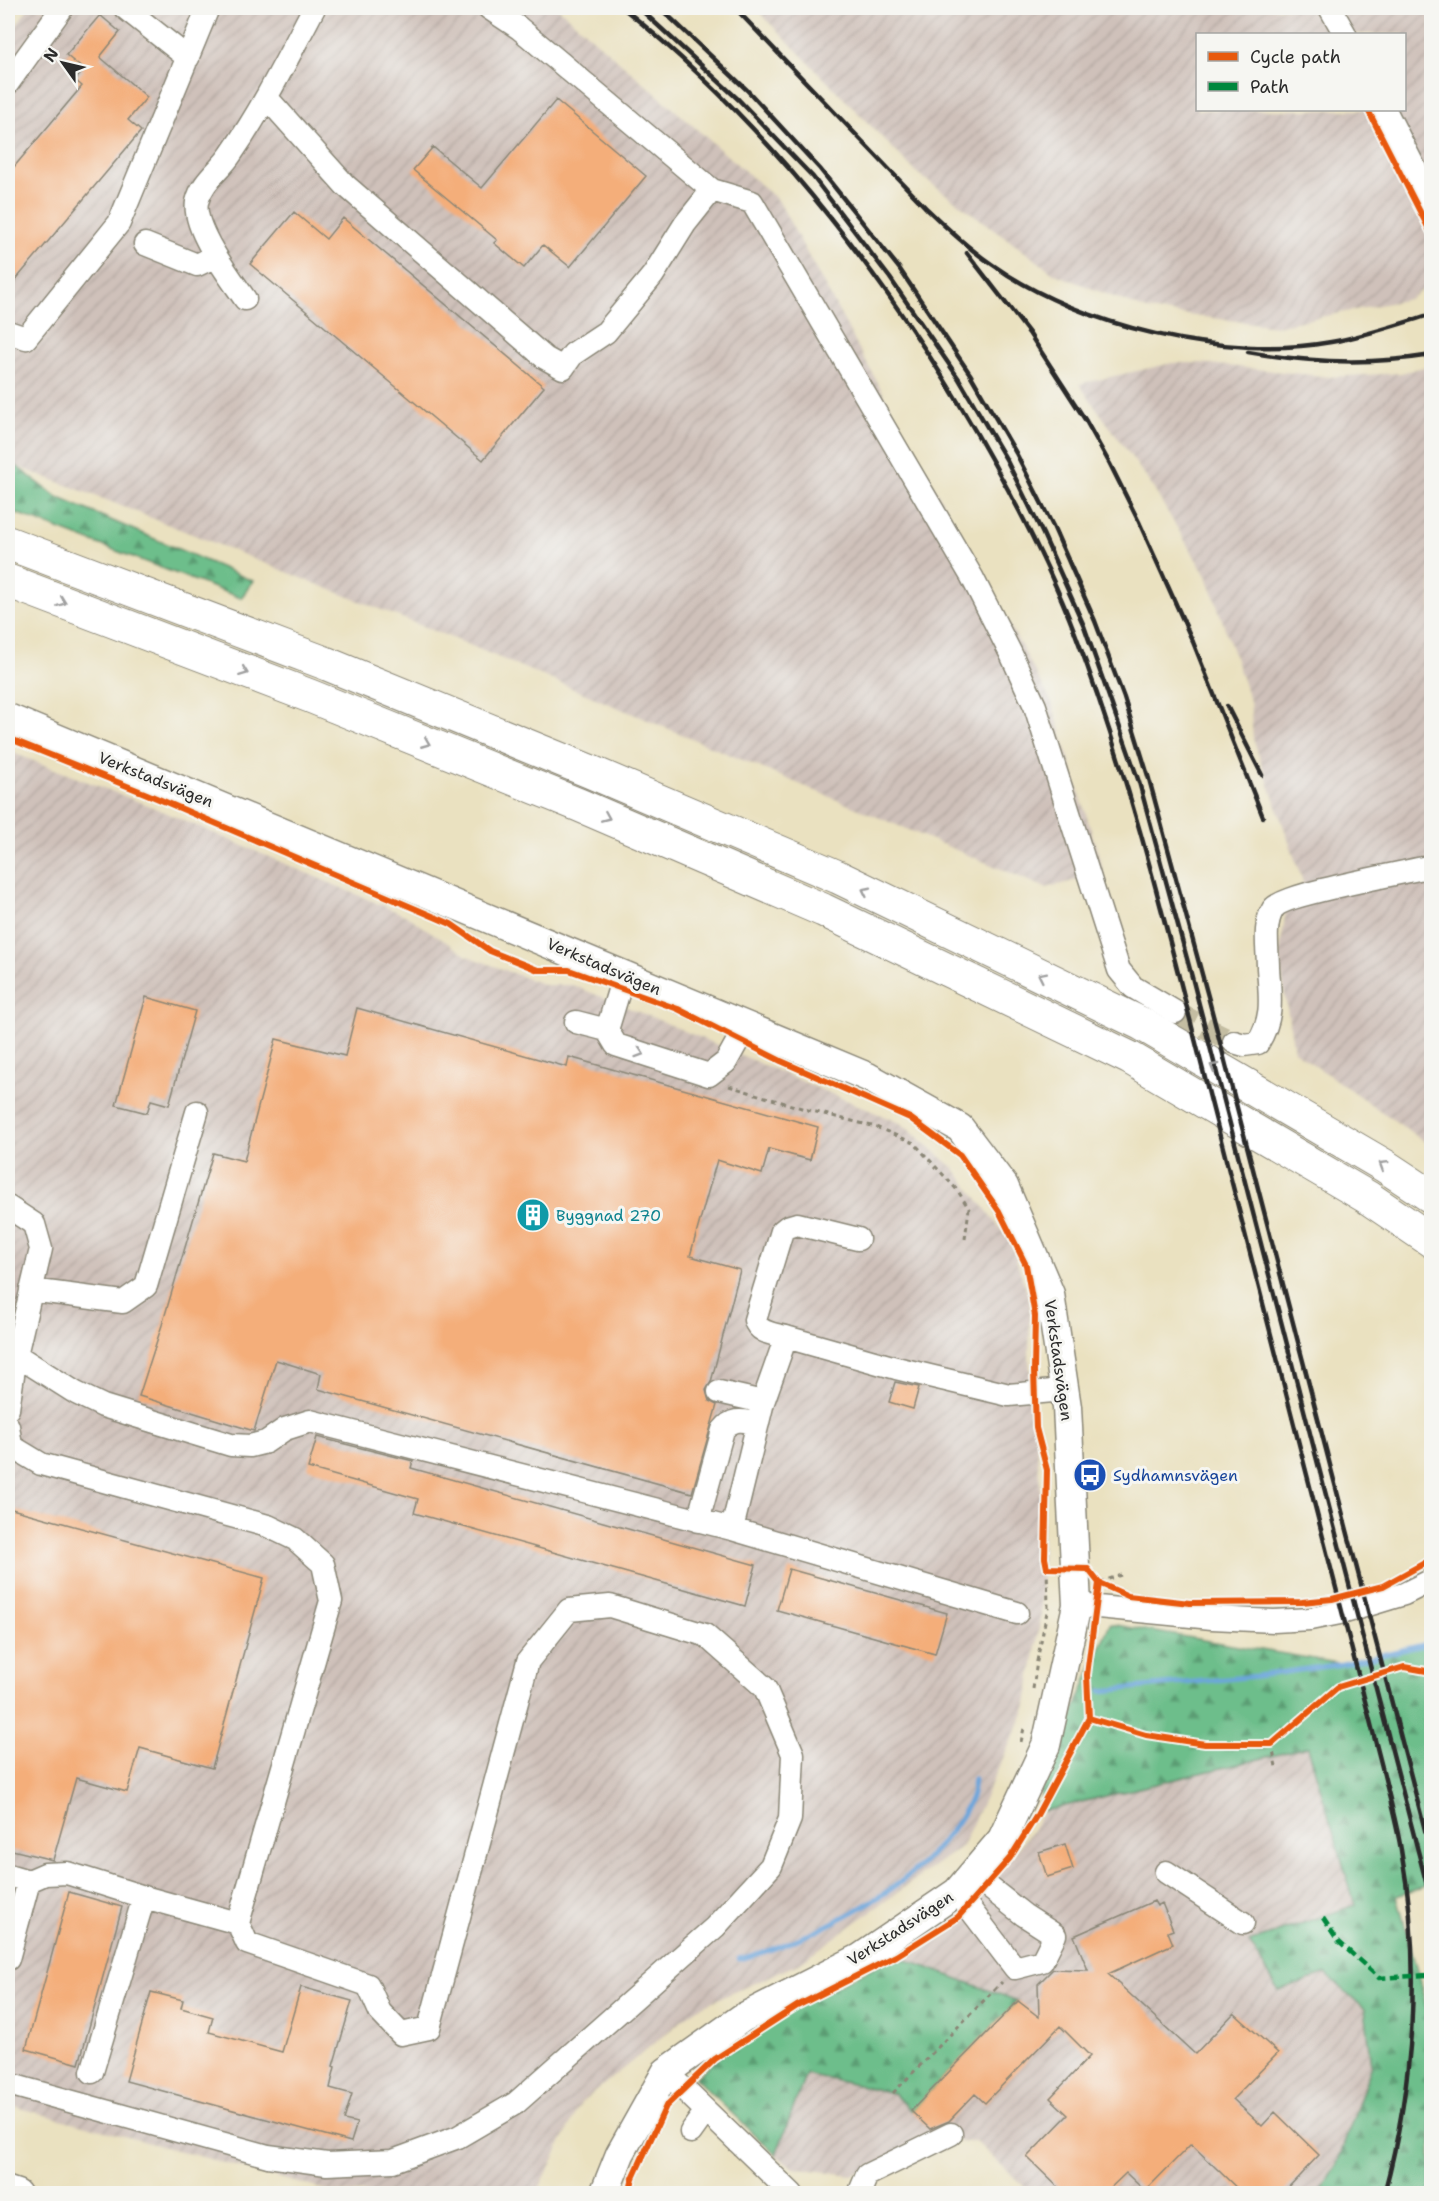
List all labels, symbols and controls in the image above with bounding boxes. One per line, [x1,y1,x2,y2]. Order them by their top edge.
north arrow [33,33,93,93]
legend [1196,33,1406,111]
text: N [39,44,63,66]
text: Cycle path [1250,45,1341,69]
text: Path [1250,75,1289,99]
one-way arrow [56,595,67,608]
one-way arrow [239,664,249,677]
one-way arrow [420,736,431,748]
street label: Verkstadsvägen [95,747,217,812]
one-way arrow [600,810,611,822]
one-way arrow [862,887,873,898]
street label: Verkstadsvägen [543,933,664,1000]
one-way arrow [1037,972,1048,983]
one-way arrow [634,1045,645,1058]
one-way arrow [1210,1062,1220,1074]
one-way arrow [1379,1160,1389,1172]
building icon: Byggnad 270 [515,1197,551,1233]
place label: Byggnad 270 [556,1205,661,1226]
street label: Verkstadsvägen [1040,1298,1077,1422]
bus stop icon: Sydhamnsvägen [1072,1457,1108,1493]
place label: Sydhamnsvägen [1113,1465,1238,1486]
street label: Verkstadsvägen [843,1886,957,1971]

